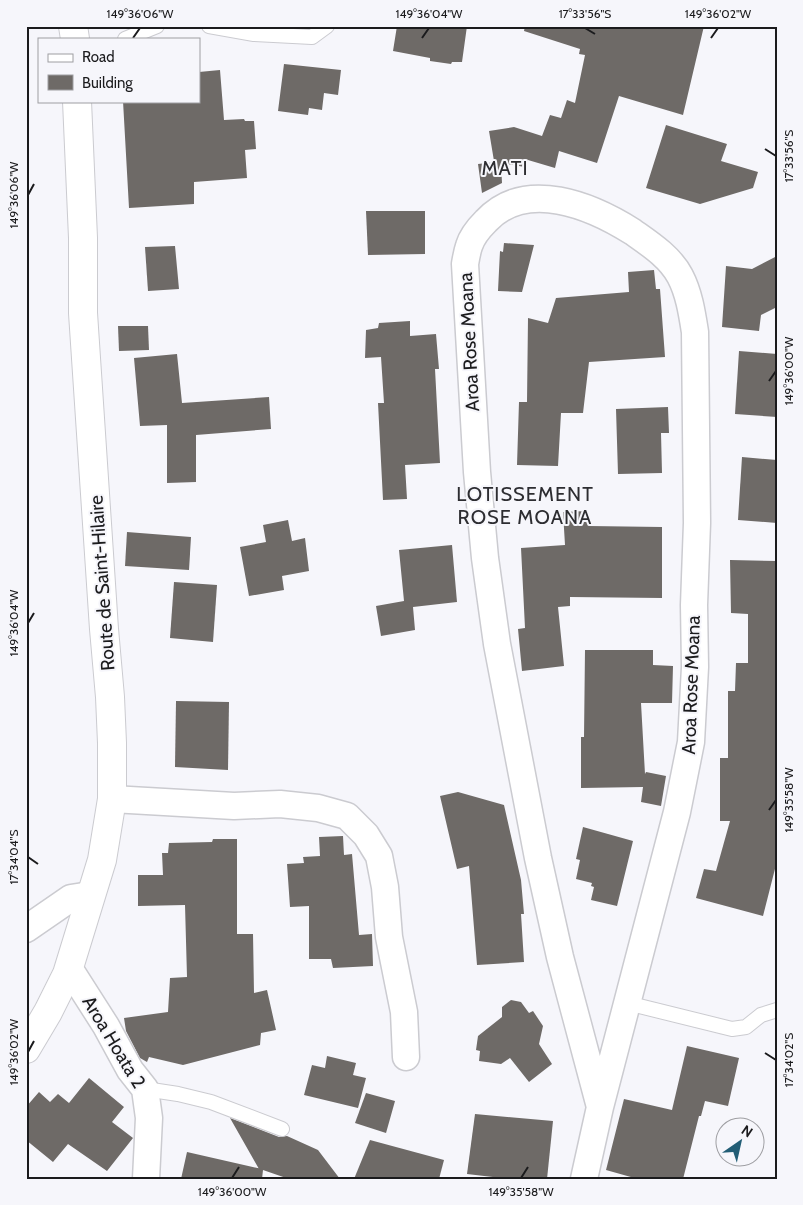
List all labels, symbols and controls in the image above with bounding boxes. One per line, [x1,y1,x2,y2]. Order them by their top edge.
text: 149°36'06"W [107,6,174,21]
text: 149°36'04"W [396,6,463,21]
text: 17°33'56"S [559,6,611,21]
text: 149°36'02"W [685,6,752,21]
legend [38,38,200,102]
text: Road [82,48,115,66]
text: Building [82,74,133,92]
text: 17°33'56"S [781,130,796,182]
district label: MATI [481,156,529,180]
text: 149°36'06"W [6,161,21,228]
street label: Aroa Rose Moana [454,272,484,412]
text: 149°36'00"W [781,336,796,405]
district label: LOTISSEMENT ROSE MOANA [456,482,594,529]
street label: Route de Saint-Hilaire [84,494,120,672]
text: 149°36'04"W [6,589,21,656]
street label: Aroa Rose Moana [677,615,705,755]
text: 149°35'58"W [781,767,796,833]
text: 17°34'04"S [6,830,21,884]
street label: Aroa Hoata 2 [77,992,151,1092]
text: 149°36'02"W [6,1018,21,1085]
text: 17°34'02"S [781,1033,796,1087]
north arrow [716,1118,766,1168]
text: N [738,1121,756,1141]
text: 149°36'00"W [198,1184,267,1199]
text: 149°35'58"W [488,1184,554,1199]

